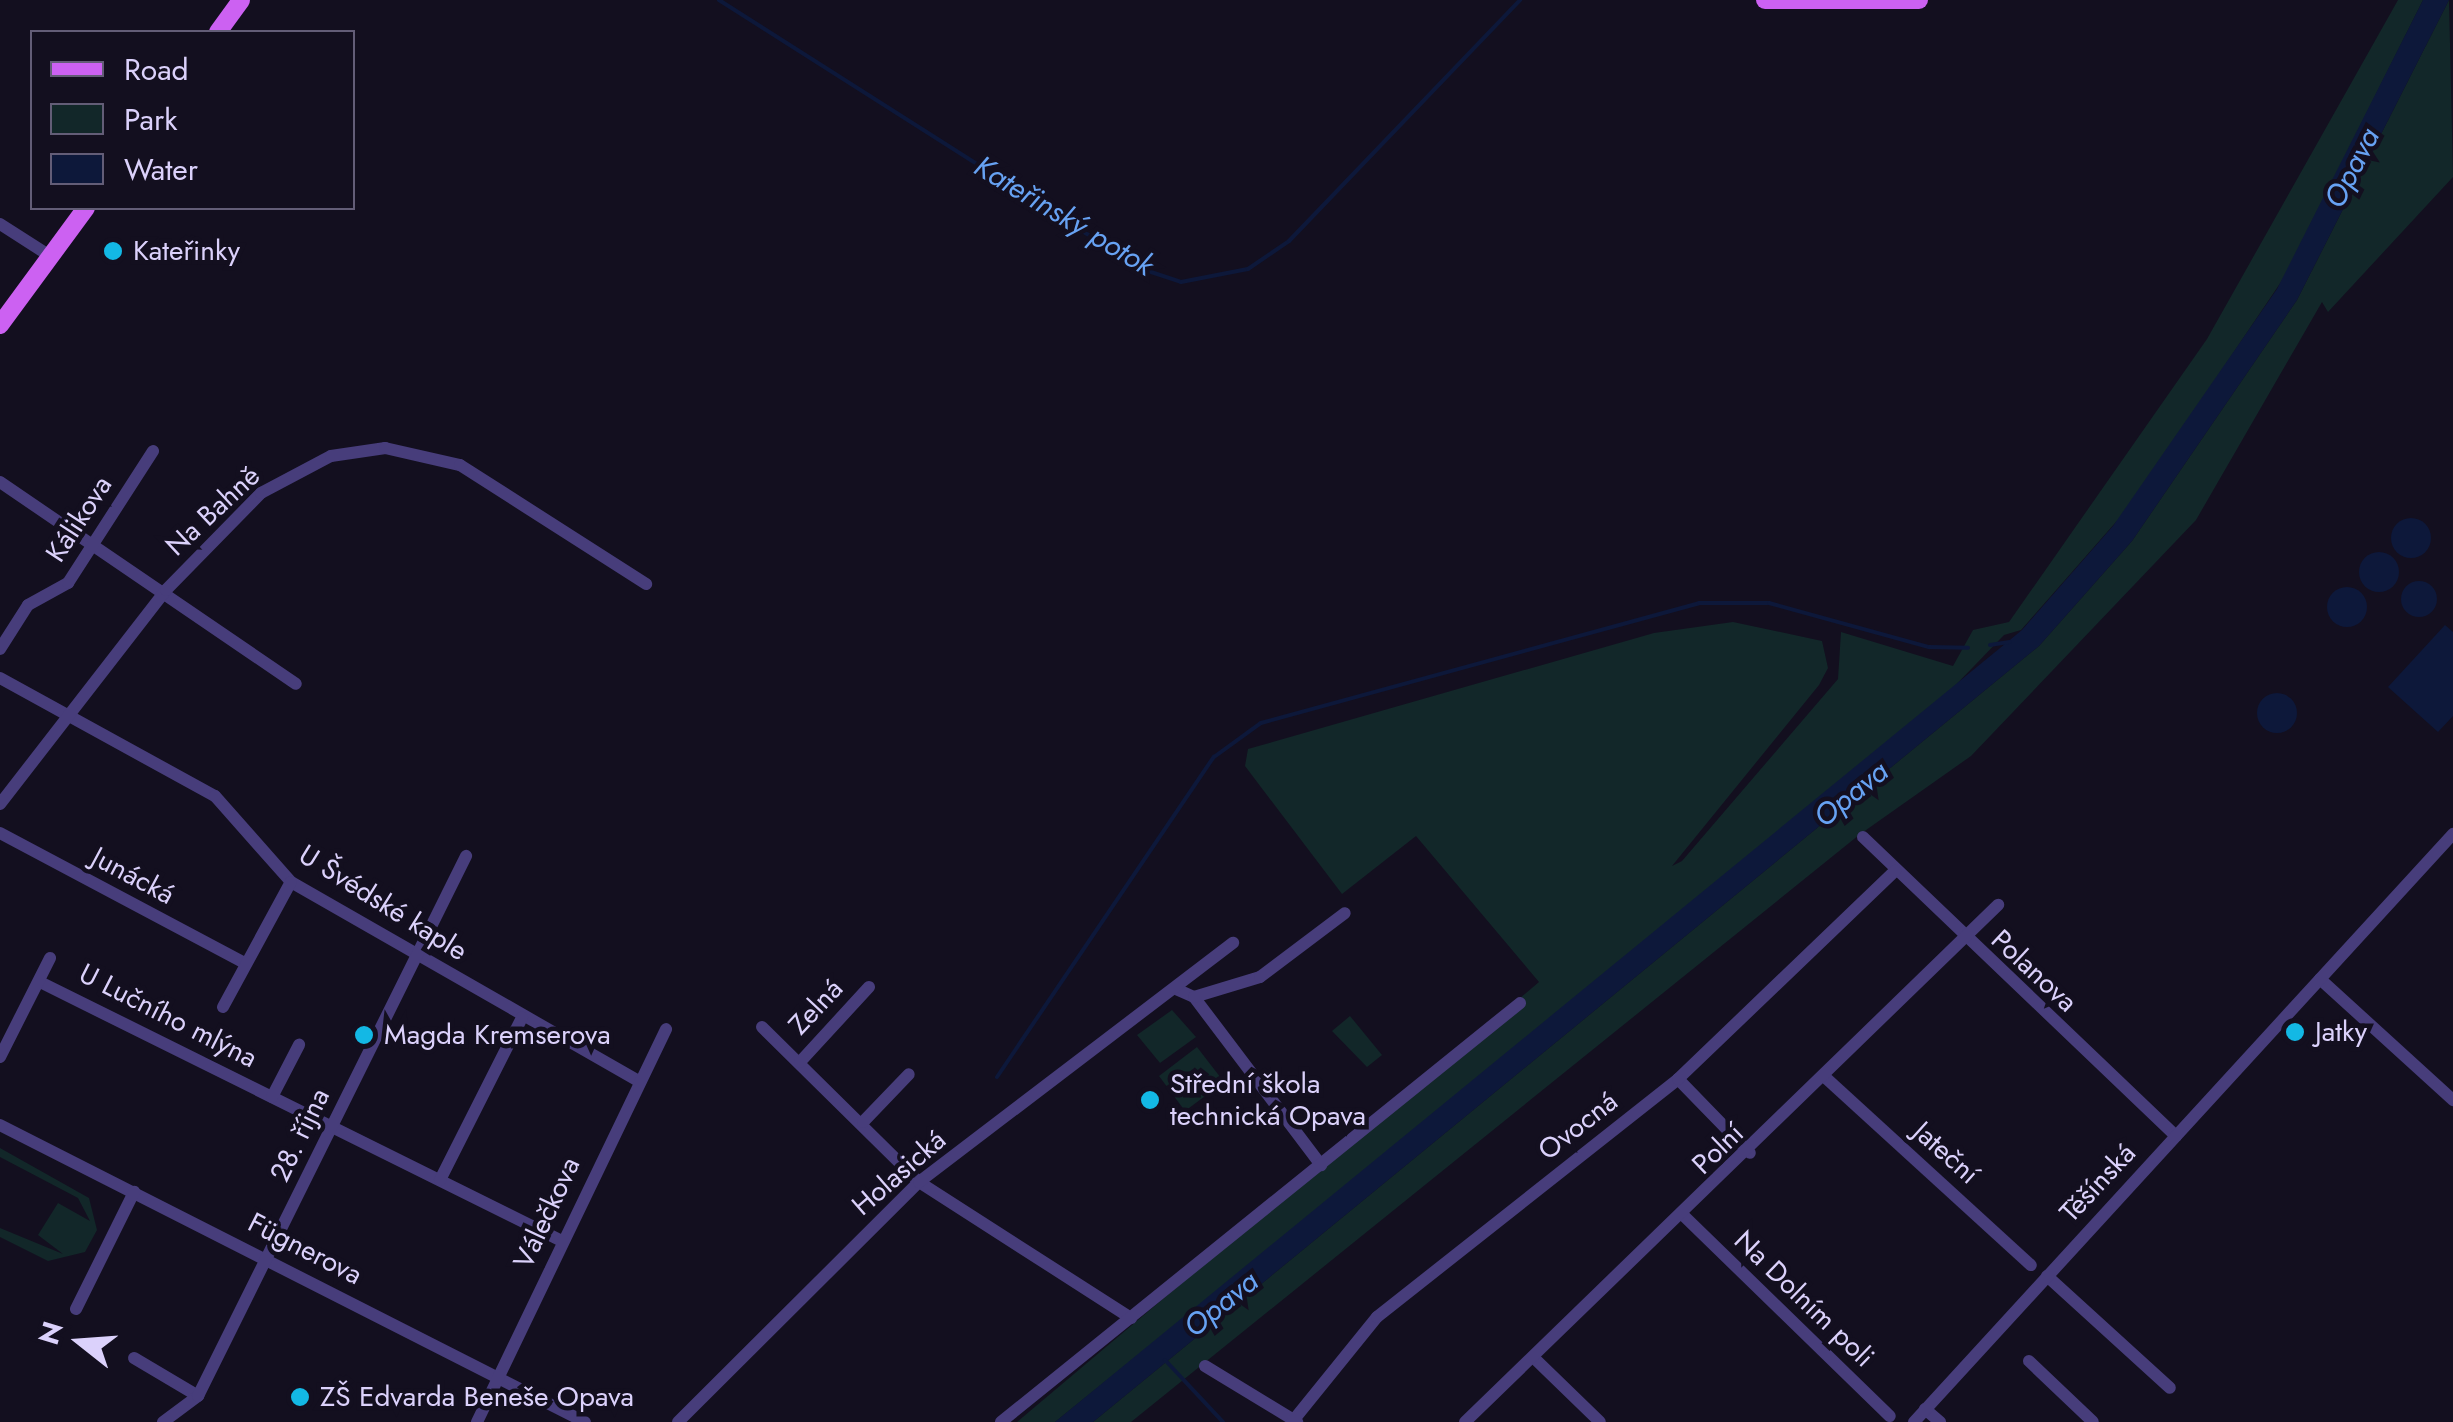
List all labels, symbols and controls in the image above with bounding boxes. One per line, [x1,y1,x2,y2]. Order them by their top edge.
legend [30,30,355,210]
text: Road [124,48,189,91]
text: Park [124,98,177,141]
water label: Opava [2317,122,2387,214]
text: Water [124,148,198,191]
water label: Kateřinský potok [968,148,1160,284]
place label: Kateřinky [133,234,240,268]
marker: Kateřinky [102,240,124,262]
street label: Na Bahně [159,459,267,563]
street label: Kálikova [39,470,119,568]
water label: Opava [1806,753,1896,835]
street label: U Švédské kaple [293,838,473,968]
street label: Junácká [86,840,180,912]
street label: Polanova [1984,923,2084,1019]
street label: U Lučního mlýna [73,957,263,1075]
street label: Zelná [782,972,850,1042]
place label: Jatky [2315,1015,2367,1049]
place label: Magda Kremserova [384,1018,611,1052]
marker: Jatky [2284,1021,2306,1043]
marker: Magda Kremserova [353,1024,375,1046]
place label: Střední škola technická Opava [1170,1067,1366,1133]
street label: 28. října [263,1083,337,1187]
street label: Ovocná [1532,1085,1624,1167]
marker: Střední škola technická Opava [1139,1089,1161,1111]
street label: Jateční [1906,1115,1986,1191]
street label: Polní [1685,1117,1751,1181]
street label: Holasická [845,1123,953,1223]
street label: Těšínská [2053,1137,2143,1229]
street label: Válečkova [507,1152,587,1274]
street label: Fügnerova [242,1206,368,1292]
street label: Na Dolním poli [1727,1224,1881,1374]
water label: Opava [1176,1263,1266,1345]
north arrow [30,1292,130,1392]
text: N [28,1316,74,1350]
place label: ZŠ Edvarda Beneše Opava [320,1380,634,1414]
marker: ZŠ Edvarda Beneše Opava [289,1386,311,1408]

